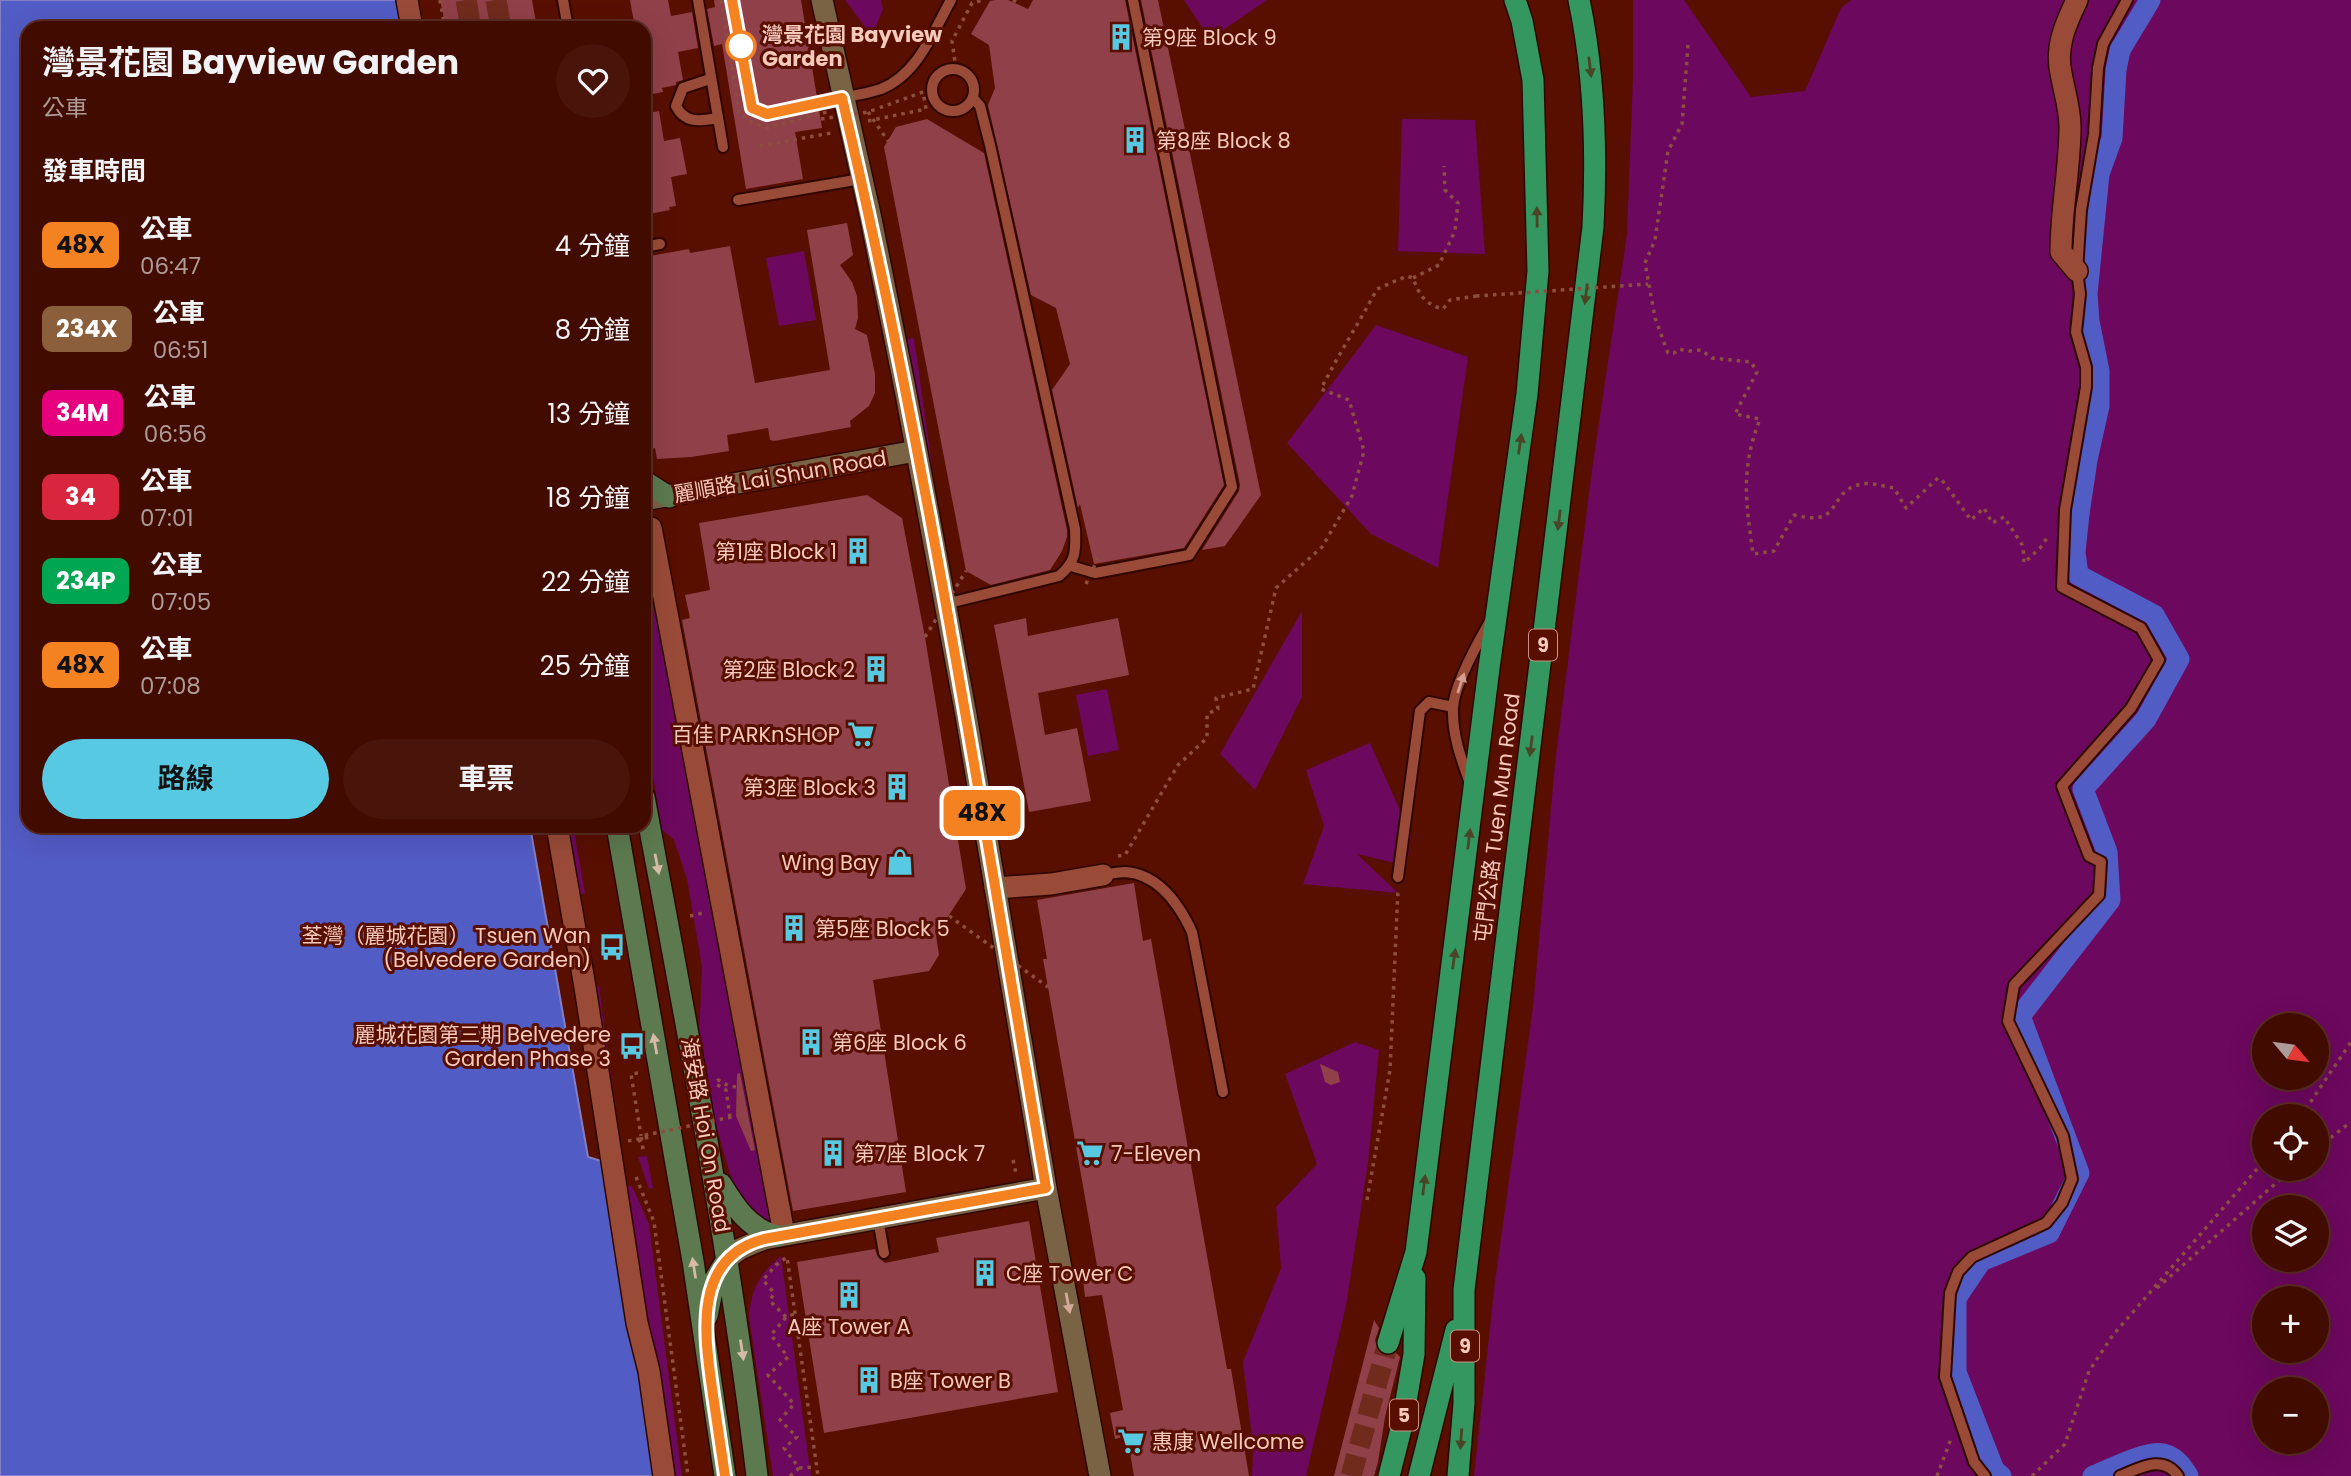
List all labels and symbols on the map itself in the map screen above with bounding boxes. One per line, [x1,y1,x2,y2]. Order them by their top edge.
place label: 灣景花園 Bayview Garden [762,20,943,73]
building icon: 第9座 Block 9 [1106,22,1136,52]
place label: 第9座 Block 9 [1142,23,1277,52]
marker: 灣景花園 Bayview Garden [726,31,756,61]
one-way arrow [1585,56,1596,78]
building icon: 第8座 Block 8 [1120,125,1150,155]
place label: 第8座 Block 8 [1156,126,1291,155]
one-way arrow [1532,206,1543,228]
one-way arrow [1581,283,1592,305]
one-way arrow [1515,432,1526,454]
street label: 麗順路 Lai Shun Road [671,443,889,509]
one-way arrow [1553,509,1564,531]
building icon: 第1座 Block 1 [843,536,873,566]
place label: 第1座 Block 1 [715,537,837,566]
road number: 9 [1529,630,1557,660]
building icon: 第2座 Block 2 [861,654,891,684]
place label: 第2座 Block 2 [723,655,855,684]
one-way arrow [1456,672,1467,693]
street label: 屯門公路 Tuen Mun Road [1467,691,1527,945]
supermarket icon: 百佳 PARKnSHOP [846,719,876,749]
place label: 百佳 PARKnSHOP [672,720,840,749]
one-way arrow [1525,735,1536,757]
building icon: 第3座 Block 3 [882,772,912,802]
place label: 第3座 Block 3 [743,773,876,802]
line badge: 48X [942,790,1022,836]
one-way arrow [1463,828,1474,850]
shop icon: Wing Bay [885,847,915,877]
place label: Wing Bay [781,848,879,877]
one-way arrow [651,853,662,875]
building icon: 第5座 Block 5 [779,913,809,943]
place label: 第5座 Block 5 [815,914,950,943]
place label: 荃灣（麗城花園） Tsuen Wan (Belvedere Garden) [301,921,591,974]
bus stop icon: 荃灣（麗城花園） Tsuen Wan (Belvedere Garden) [597,932,627,962]
one-way arrow [1448,948,1459,970]
north arrow [2252,1013,2329,1090]
place label: 麗城花園第三期 Belvedere Garden Phase 3 [354,1020,611,1073]
building icon: 第6座 Block 6 [796,1027,826,1057]
place label: 第6座 Block 6 [832,1028,967,1057]
bus stop icon: 麗城花園第三期 Belvedere Garden Phase 3 [617,1031,647,1061]
one-way arrow [649,1033,660,1055]
street label: 海安路 Hoi On Road [675,1035,737,1235]
building icon: 第7座 Block 7 [818,1138,848,1168]
supermarket icon: 7-Eleven [1075,1138,1105,1168]
place label: 第7座 Block 7 [854,1139,985,1168]
place label: 7-Eleven [1111,1139,1201,1168]
one-way arrow [1419,1173,1430,1195]
one-way arrow [688,1257,699,1279]
building icon: C座 Tower C [970,1258,1000,1288]
place label: C座 Tower C [1006,1259,1134,1288]
building icon: A座 Tower A [834,1280,864,1310]
one-way arrow [1062,1292,1073,1314]
place label: A座 Tower A [787,1312,911,1341]
road number: 9 [1451,1330,1479,1362]
one-way arrow [737,1339,748,1361]
building icon: B座 Tower B [854,1365,884,1395]
place label: B座 Tower B [890,1366,1011,1395]
road number: 5 [1390,1400,1418,1430]
supermarket icon: 惠康 Wellcome [1116,1426,1146,1456]
place label: 惠康 Wellcome [1152,1427,1304,1456]
one-way arrow [1455,1429,1466,1451]

